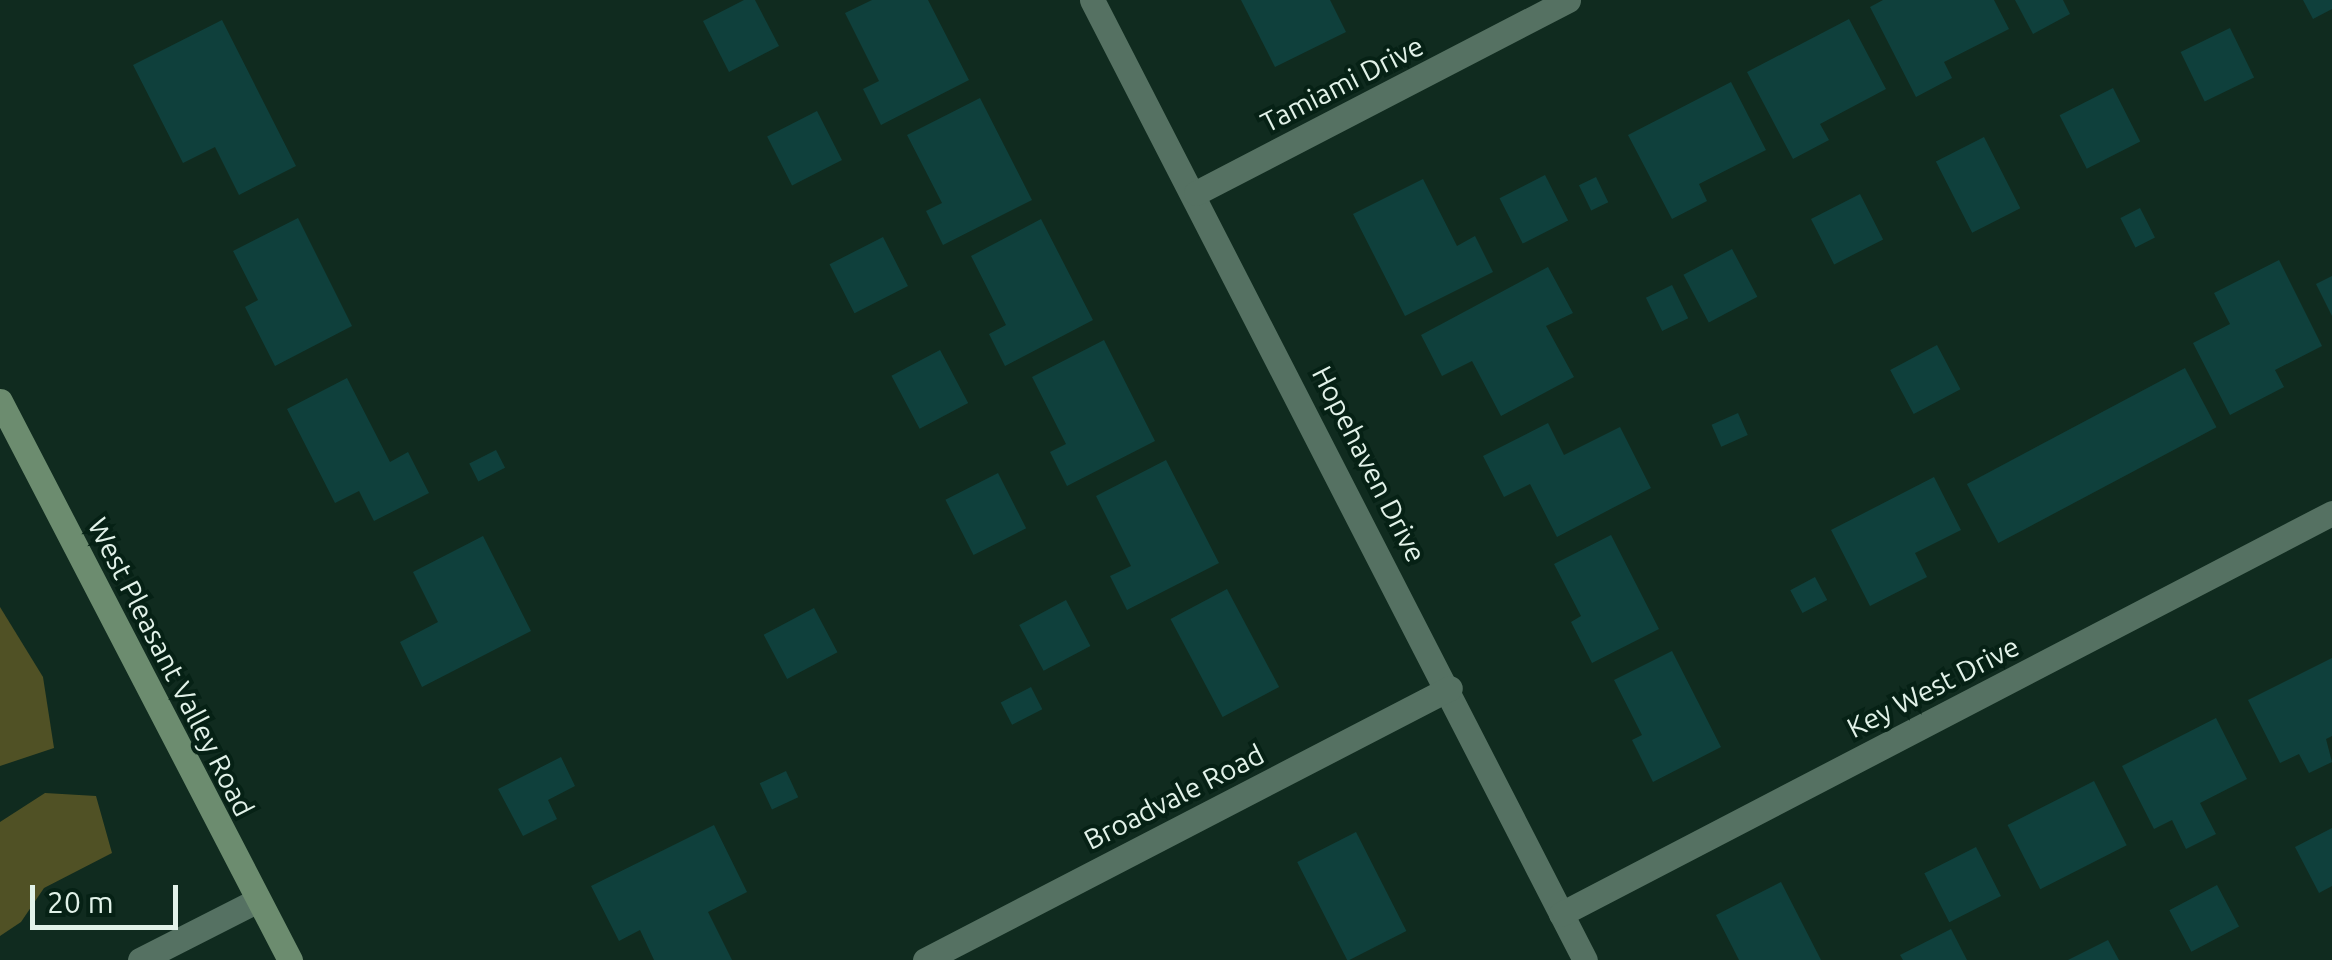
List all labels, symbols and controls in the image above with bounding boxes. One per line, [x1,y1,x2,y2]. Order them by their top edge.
street label: Tamiami Drive [1255,29,1429,139]
street label: Hopehaven Drive [1305,360,1433,568]
street label: West Pleasant Valley Road [81,512,261,822]
street label: Key West Drive [1841,629,2025,745]
street label: Broadvale Road [1078,737,1270,857]
scale bar [35,865,182,927]
text: 20 m [47,885,114,919]

